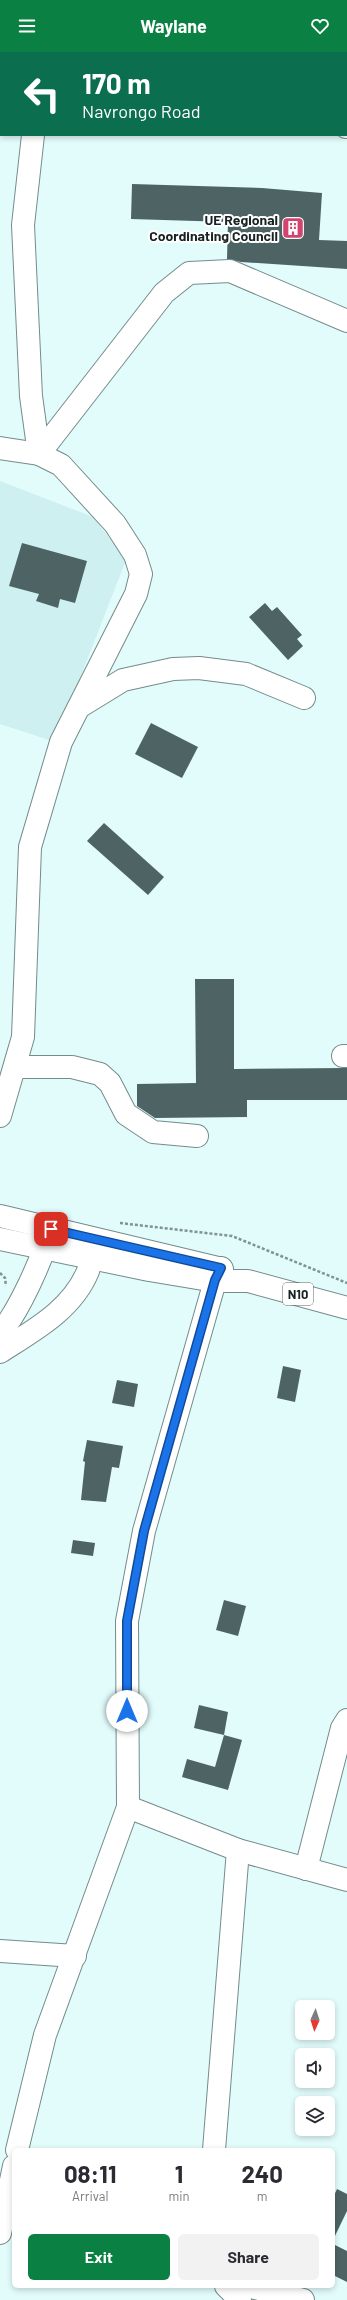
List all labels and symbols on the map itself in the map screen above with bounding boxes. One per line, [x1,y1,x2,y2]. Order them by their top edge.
place label: UE Regional Coordinating Council [149,211,278,244]
building icon: UE Regional Coordinating Council [280,215,306,241]
pin [34,1212,68,1246]
road number: N10 [283,1283,313,1305]
position arrow [106,1690,148,1732]
north arrow [295,2000,335,2040]

